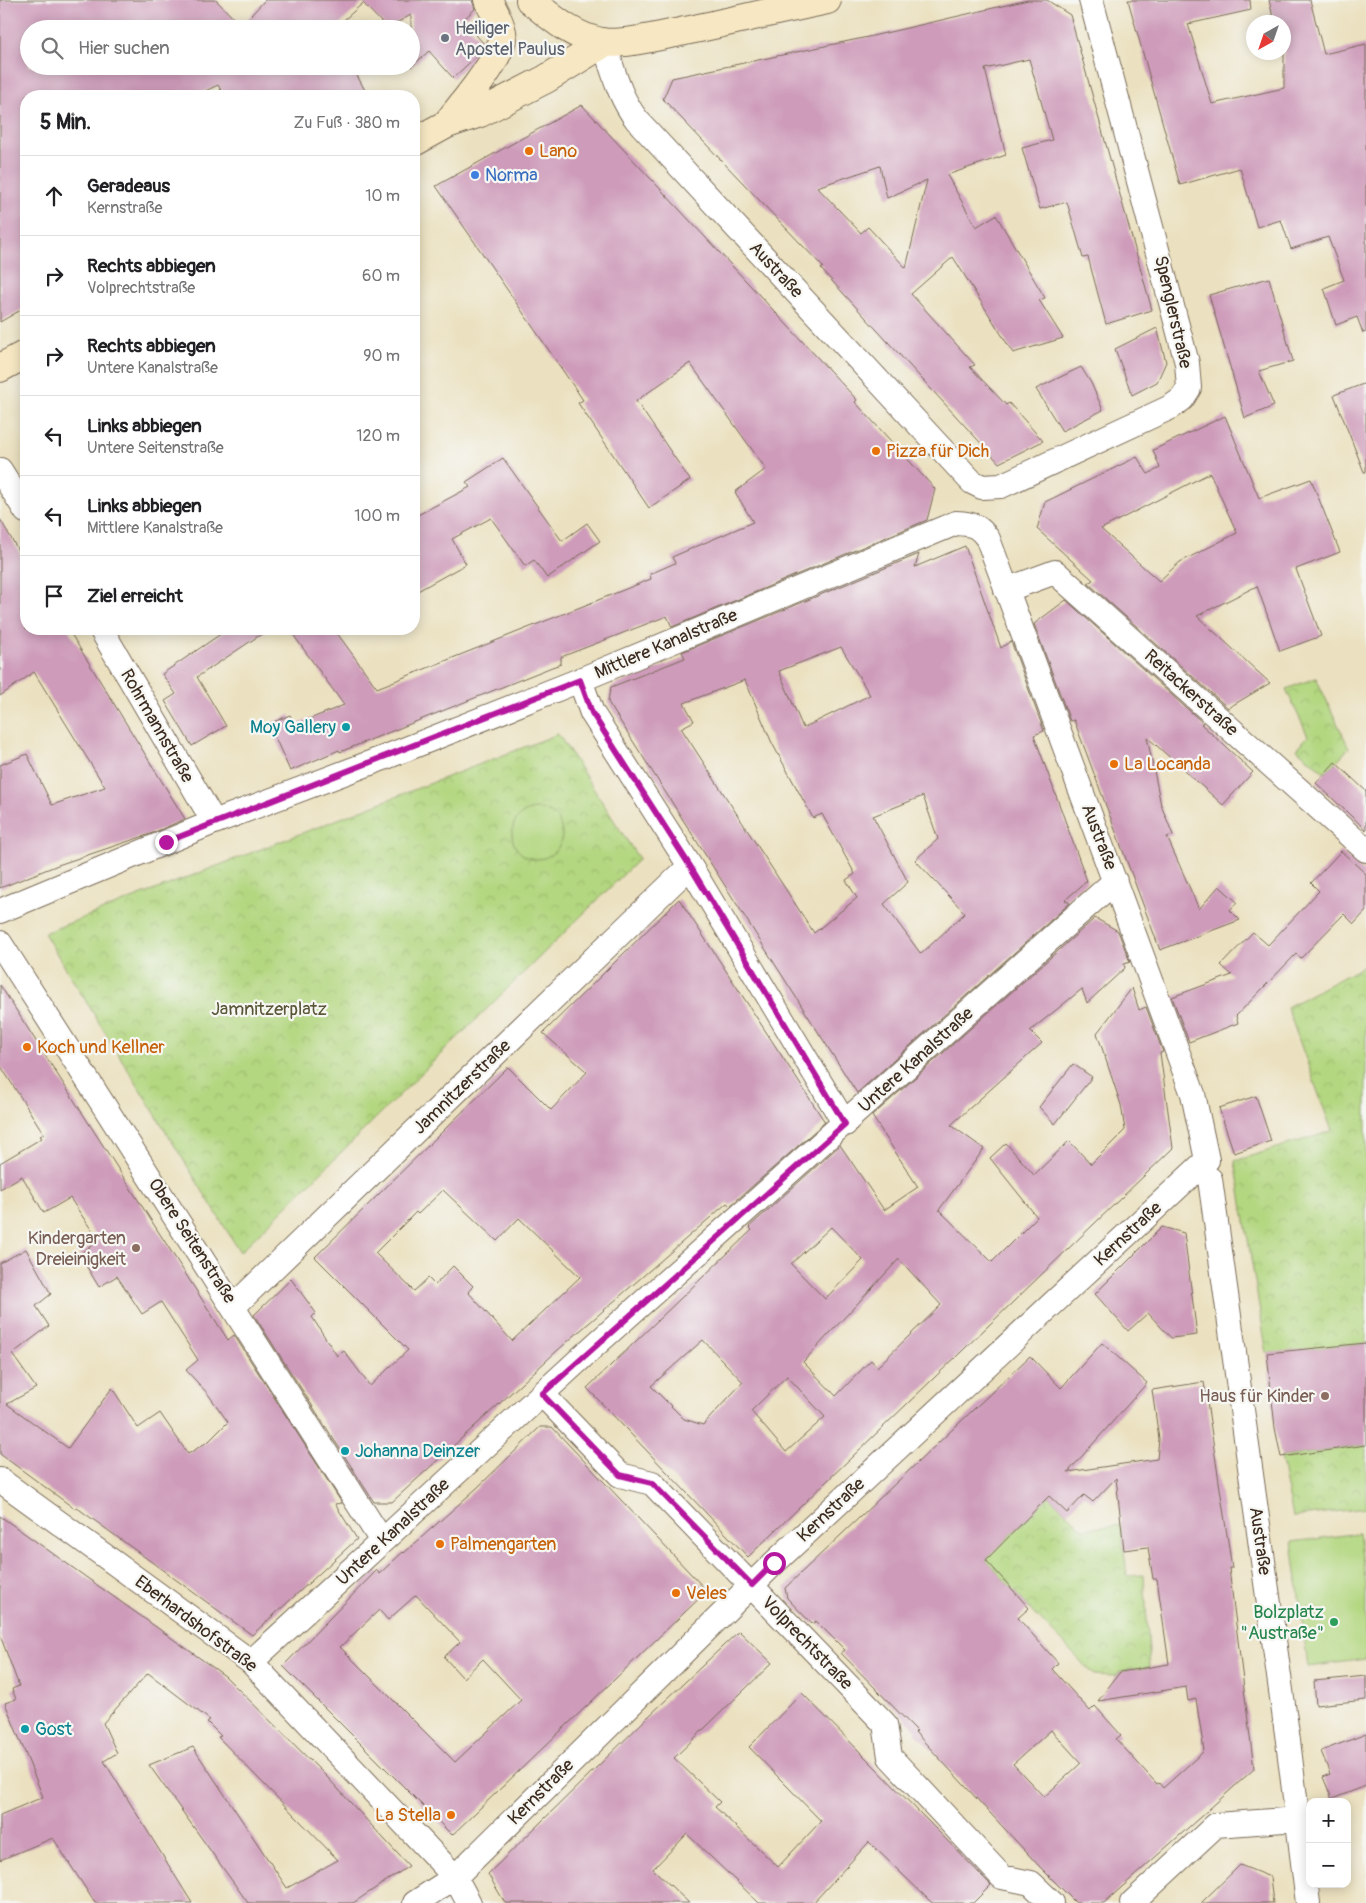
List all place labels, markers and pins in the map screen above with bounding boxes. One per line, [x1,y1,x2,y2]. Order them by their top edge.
place label: Heiliger Apostel Paulus [455,17,565,61]
marker: Heiliger Apostel Paulus [439,32,451,44]
place label: Lano [539,140,578,163]
marker: Lano [523,145,535,157]
place label: Norma [485,164,538,187]
marker: Norma [469,169,481,181]
place label: Pizza für Dich [886,440,989,463]
marker: Pizza für Dich [870,445,882,457]
place label: Moy Gallery [250,716,336,739]
marker: Moy Gallery [340,721,352,733]
place label: La Locanda [1124,753,1211,776]
marker: La Locanda [1108,758,1120,770]
place label: Koch und Kellner [37,1036,165,1059]
marker: Koch und Kellner [21,1041,33,1053]
place label: Kindergarten Dreieinigkeit [28,1227,127,1271]
marker: Kindergarten Dreieinigkeit [130,1242,142,1254]
place label: Haus für Kinder [1199,1385,1316,1408]
marker: Haus für Kinder [1319,1390,1331,1402]
place label: Johanna Deinzer [355,1440,481,1463]
marker: Johanna Deinzer [339,1445,351,1457]
place label: Palmengarten [450,1533,556,1556]
marker: Palmengarten [434,1538,446,1550]
place label: Veles [686,1582,727,1605]
marker: Veles [670,1587,682,1599]
place label: Bolzplatz "Austraße" [1241,1601,1324,1645]
marker: Bolzplatz "Austraße" [1328,1616,1340,1628]
place label: Gost [35,1718,73,1741]
marker: Gost [19,1723,31,1735]
place label: La Stella [375,1804,441,1827]
marker: La Stella [445,1809,457,1821]

